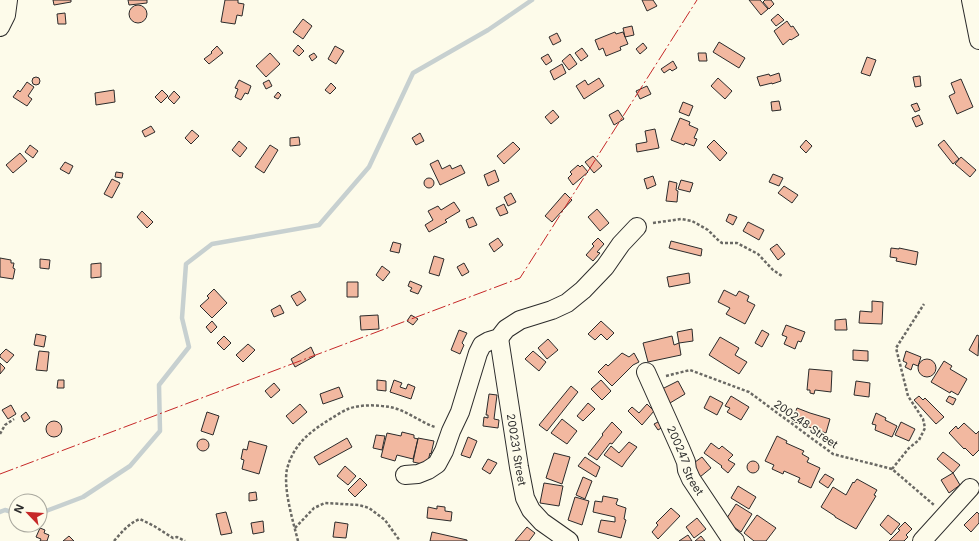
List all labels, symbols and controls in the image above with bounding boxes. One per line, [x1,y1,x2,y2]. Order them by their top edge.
street label: 200248 Street [771,397,841,452]
street label: 200231 Street [504,413,530,487]
street label: 200247 Street [664,424,707,498]
north arrow [8,493,48,533]
text: N [11,502,27,516]

